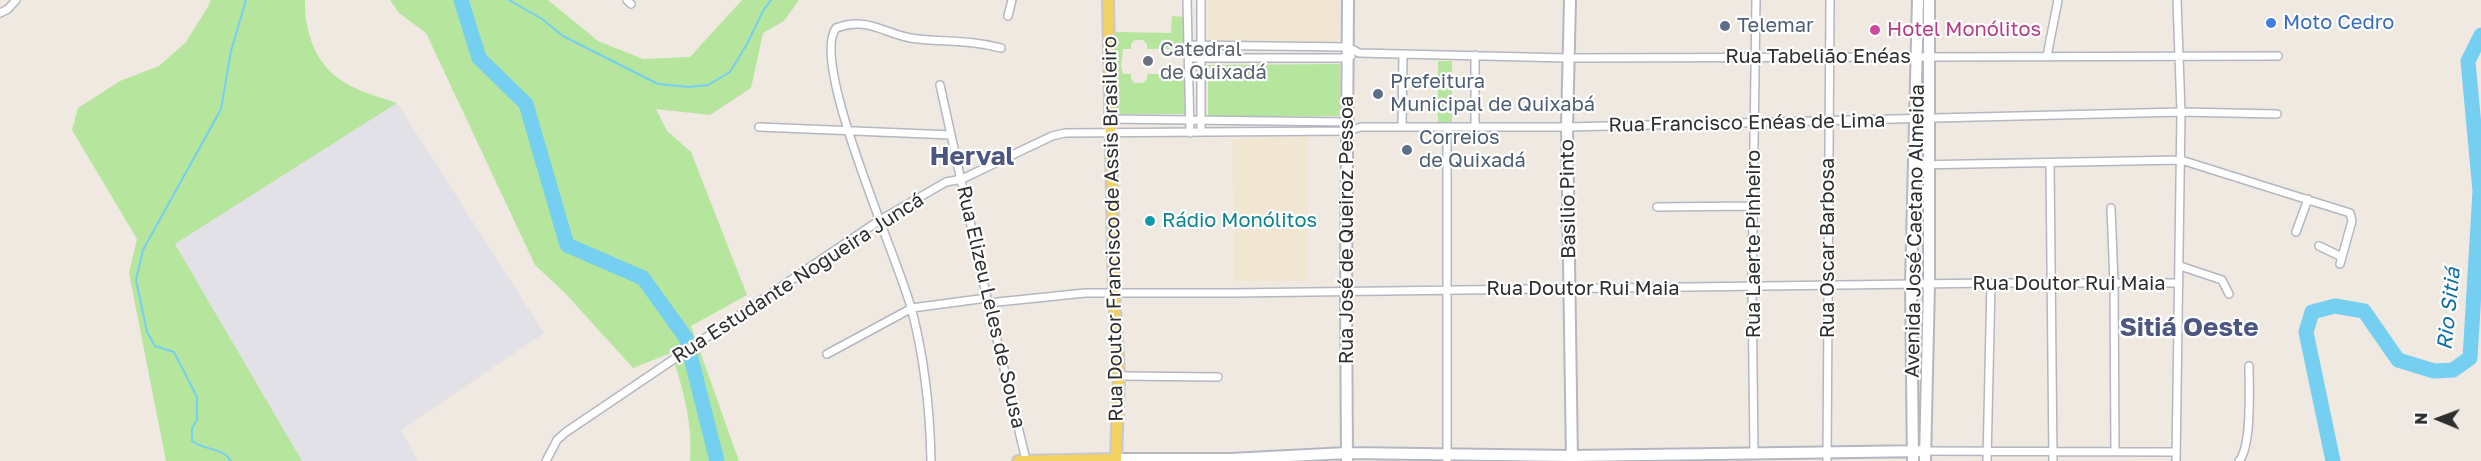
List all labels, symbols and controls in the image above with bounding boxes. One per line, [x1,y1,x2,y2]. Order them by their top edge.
place label: Moto Cedro [2283,11,2394,35]
place label: Telemar [1737,14,1814,38]
marker: Moto Cedro [2264,16,2278,30]
place label: Hotel Monólitos [1887,18,2041,42]
marker: Telemar [1718,19,1732,33]
marker: Hotel Monólitos [1868,23,1882,37]
street label: Rua Doutor Francisco de Assis Brasileiro [1098,36,1128,422]
place label: Catedral de Quixadá [1160,38,1267,85]
street label: Rua Tabelião Enéas [1725,45,1911,69]
marker: Catedral de Quixadá [1141,54,1155,68]
place label: Prefeitura Municipal de Quixabá [1390,70,1595,117]
street label: Avenida José Caetano Almeida [1900,84,1930,378]
marker: Prefeitura Municipal de Quixabá [1371,87,1385,101]
street label: Rua José de Queiroz Pessoa [1335,96,1359,364]
street label: Rua Francisco Enéas de Lima [1608,109,1886,137]
place label: Correios de Quixadá [1419,126,1526,173]
street label: Basilio Pinto [1555,139,1581,259]
district label: Herval [930,141,1014,173]
marker: Correios de Quixadá [1400,143,1414,157]
street label: Rua Laerte Pinheiro [1742,150,1766,338]
street label: Rua Oscar Barbosa [1816,158,1840,338]
street label: Rua Elizeu Leles de Sousa [951,183,1031,431]
street label: Rua Estudante Nogueira Juncá [668,188,928,368]
place label: Rádio Monólitos [1162,209,1317,233]
marker: Rádio Monólitos [1143,214,1157,228]
water label: Rio Sitiá [2432,267,2466,351]
street label: Rua Doutor Rui Maia [1972,272,2166,296]
street label: Rua Doutor Rui Maia [1486,277,1680,301]
district label: Sitiá Oeste [2119,312,2259,344]
north arrow [2409,389,2469,449]
text: N [2411,412,2431,425]

